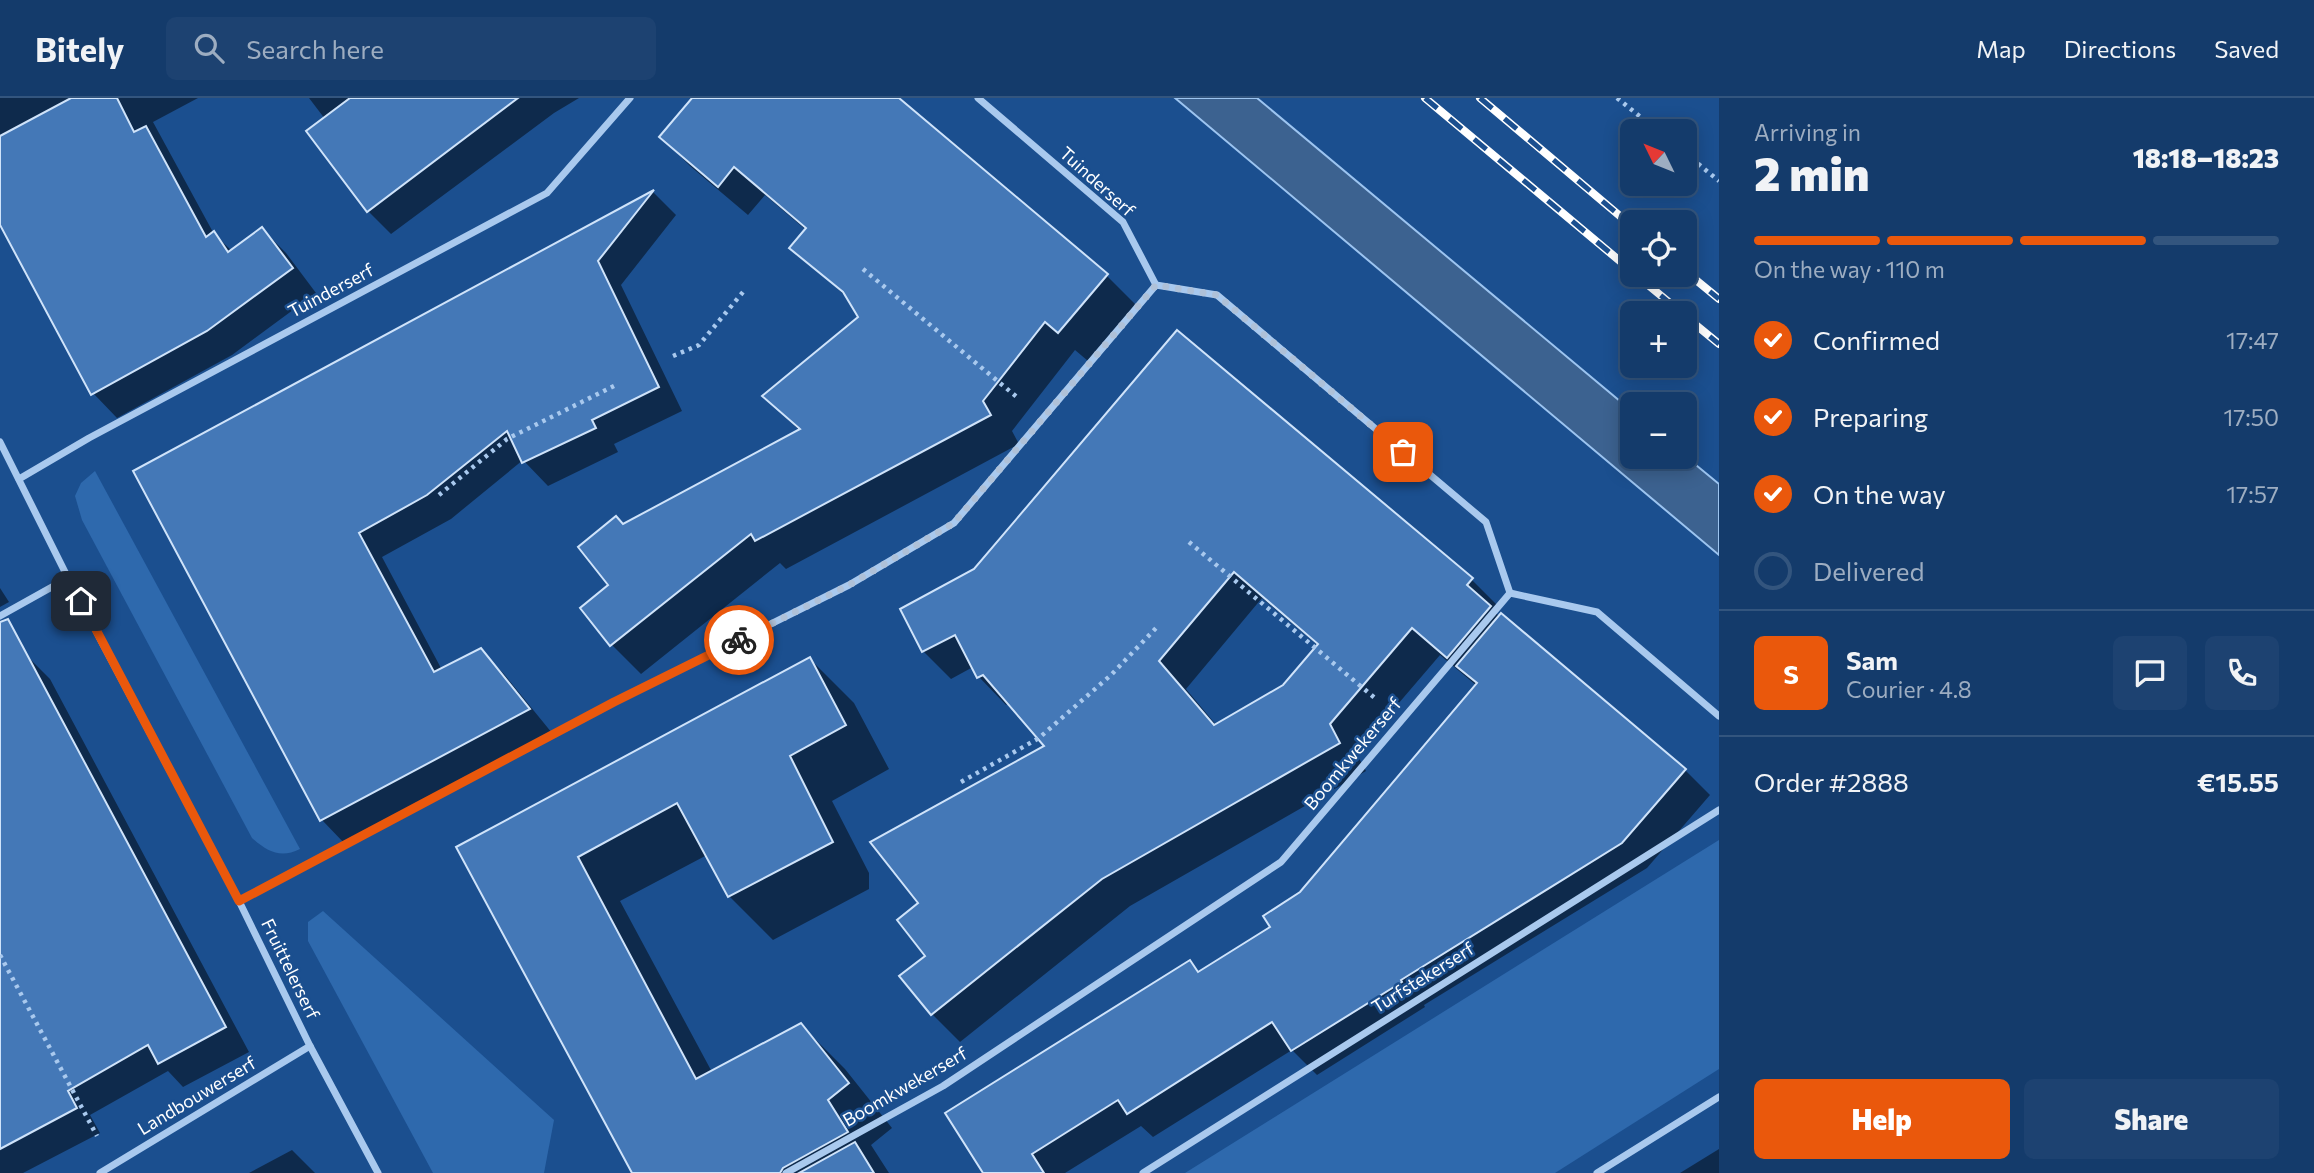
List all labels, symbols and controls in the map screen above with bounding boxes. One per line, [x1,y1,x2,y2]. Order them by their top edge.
search box [166,17,656,80]
text: Bitely [35,28,124,69]
icon: search [190,29,228,67]
text: Search here [246,33,384,64]
text: Map [1976,34,2026,63]
text: Directions [2064,34,2176,63]
text: Saved [2214,34,2279,63]
text: Arriving in [1754,118,1861,146]
north arrow [1620,119,1698,196]
map controls [1620,119,1697,469]
street label: Tuinderserf [1055,142,1141,221]
text: 18:18–18:23 [2133,142,2279,173]
text: 2 min [1754,144,1870,200]
button: locate [1620,210,1697,287]
text: On the way · 110 m [1754,255,1945,283]
street label: Tuinderserf [284,258,378,322]
button: + [1620,301,1697,378]
icon: check [1754,321,1792,359]
text: Confirmed [1813,324,1940,355]
text: 17:47 [2226,326,2279,354]
button: − [1620,392,1697,469]
icon: check [1754,398,1792,436]
text: Preparing [1813,401,1928,432]
text: 17:50 [2223,403,2279,431]
pin [1373,422,1433,482]
icon: bag [1384,433,1422,471]
icon: check [1754,475,1792,513]
text: On the way [1813,478,1946,509]
text: 17:57 [2226,480,2279,508]
text: Delivered [1813,555,1924,586]
pin [51,571,111,631]
icon: home [62,582,100,620]
courier [704,605,774,675]
icon: bike [720,621,758,659]
button: chat [2113,636,2187,710]
button: phone [2205,636,2279,710]
text: Sam [1846,644,1898,675]
text: S [1783,658,1799,689]
text: Courier · 4.8 [1846,675,1972,703]
street label: Boomkwekerserf [1299,692,1406,814]
text: Order #2888 [1754,766,1909,797]
text: €15.55 [2197,766,2279,797]
street label: Fruittelerserf [257,915,325,1023]
street label: Turfstekerserf [1367,936,1479,1017]
street label: Boomkwekerserf [838,1041,971,1131]
street label: Landbouwerserf [133,1051,260,1139]
button: Help [1754,1079,2010,1159]
button: Share [2024,1079,2279,1159]

